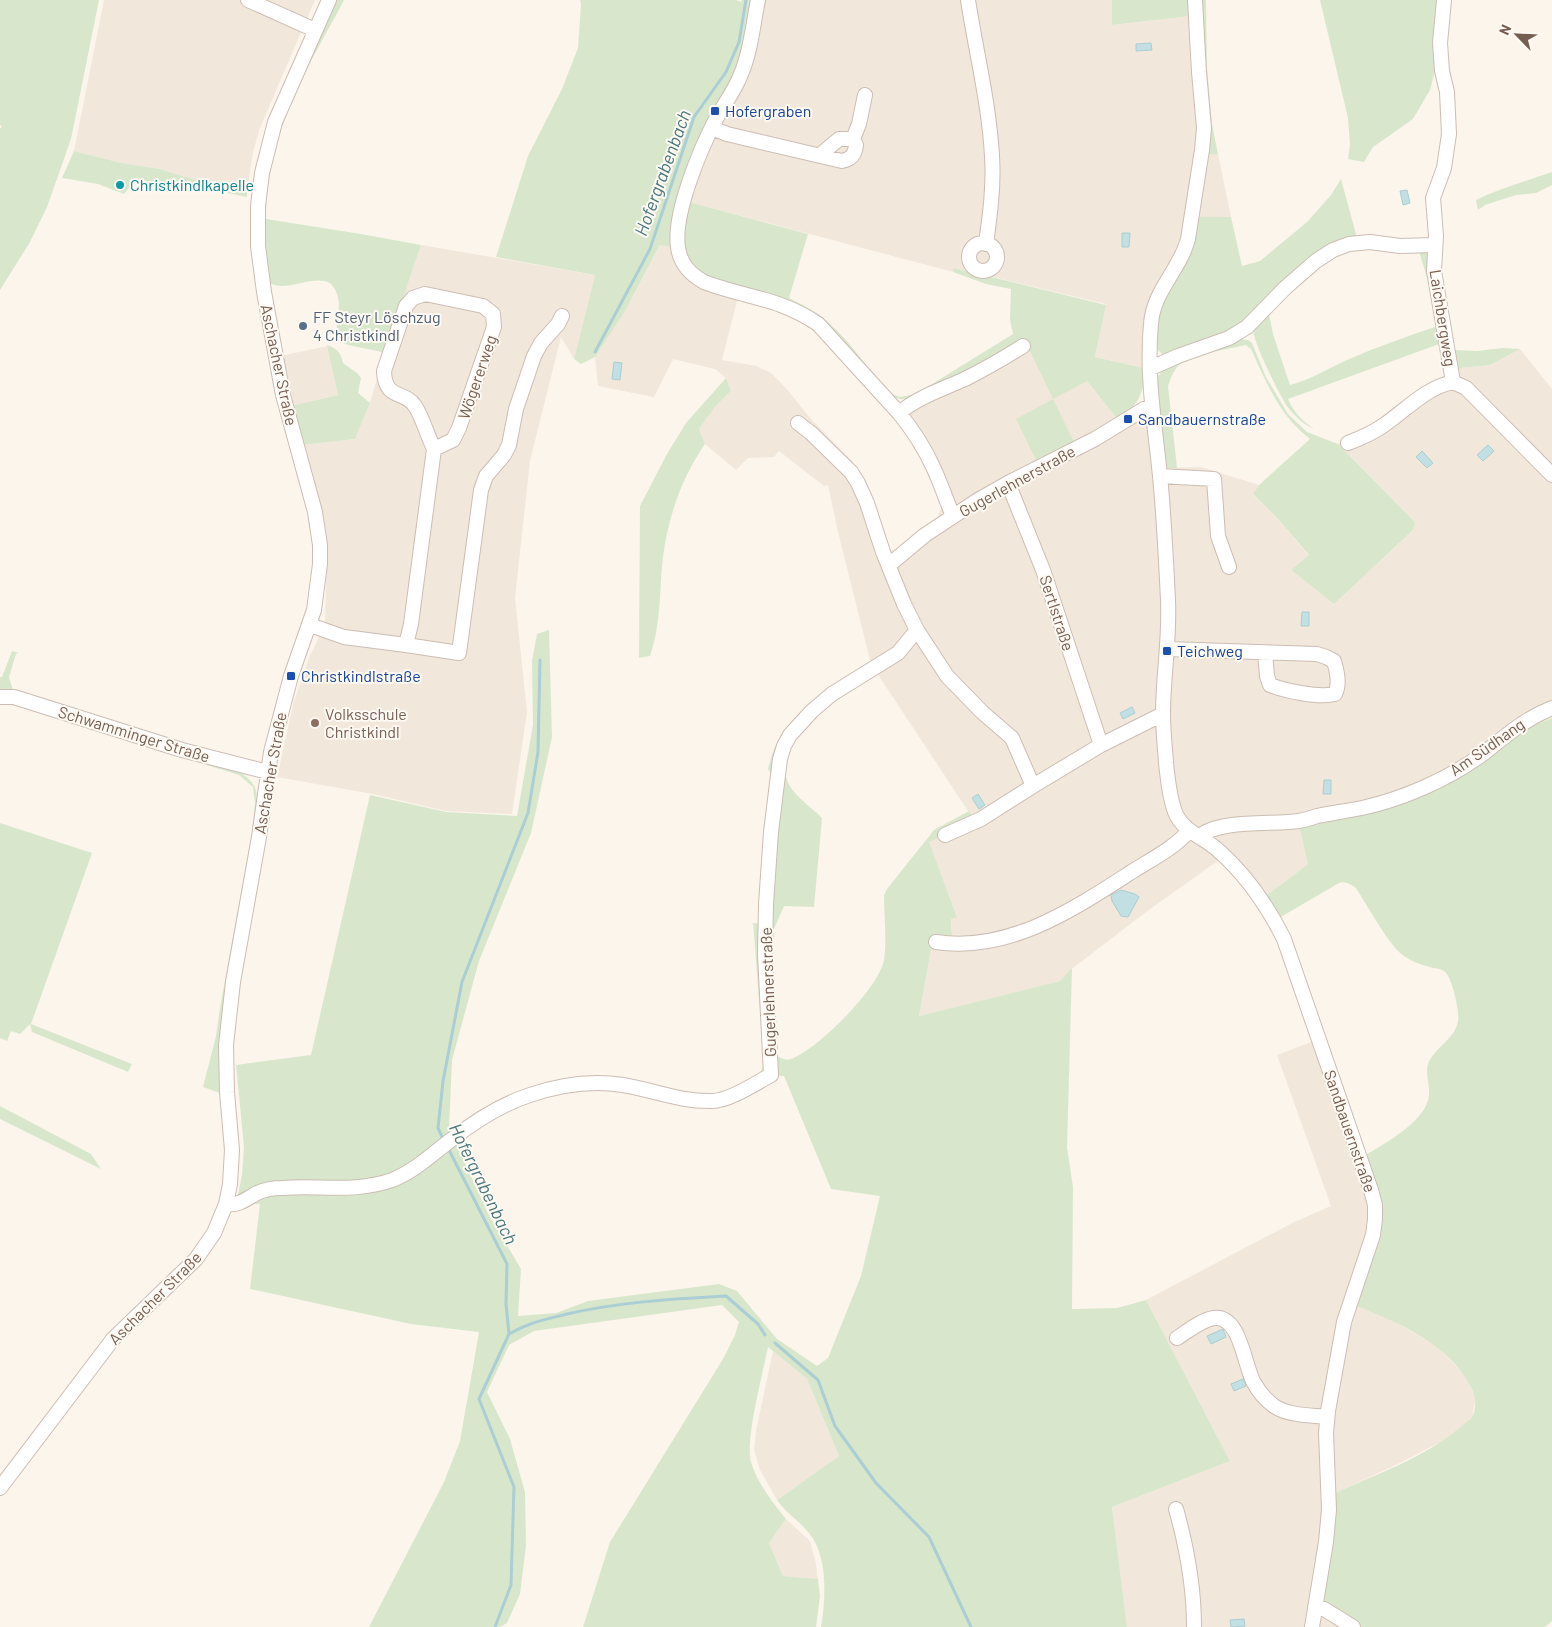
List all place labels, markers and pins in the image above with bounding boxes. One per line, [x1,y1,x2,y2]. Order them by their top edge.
place label: Hofergraben [725,101,812,120]
marker: Hofergraben [709,105,721,117]
place label: Christkindlkapelle [130,175,254,194]
marker: Christkindlkapelle [114,179,126,191]
place label: FF Steyr Löschzug 4 Christkindl [313,307,441,344]
marker: FF Steyr Löschzug 4 Christkindl [297,320,309,332]
place label: Sandbauernstraße [1138,409,1266,428]
marker: Sandbauernstraße [1122,413,1134,425]
place label: Teichweg [1177,641,1243,660]
marker: Teichweg [1161,645,1173,657]
place label: Christkindlstraße [301,666,421,685]
marker: Christkindlstraße [285,670,297,682]
place label: Volksschule Christkindl [325,704,407,741]
marker: Volksschule Christkindl [309,717,321,729]

